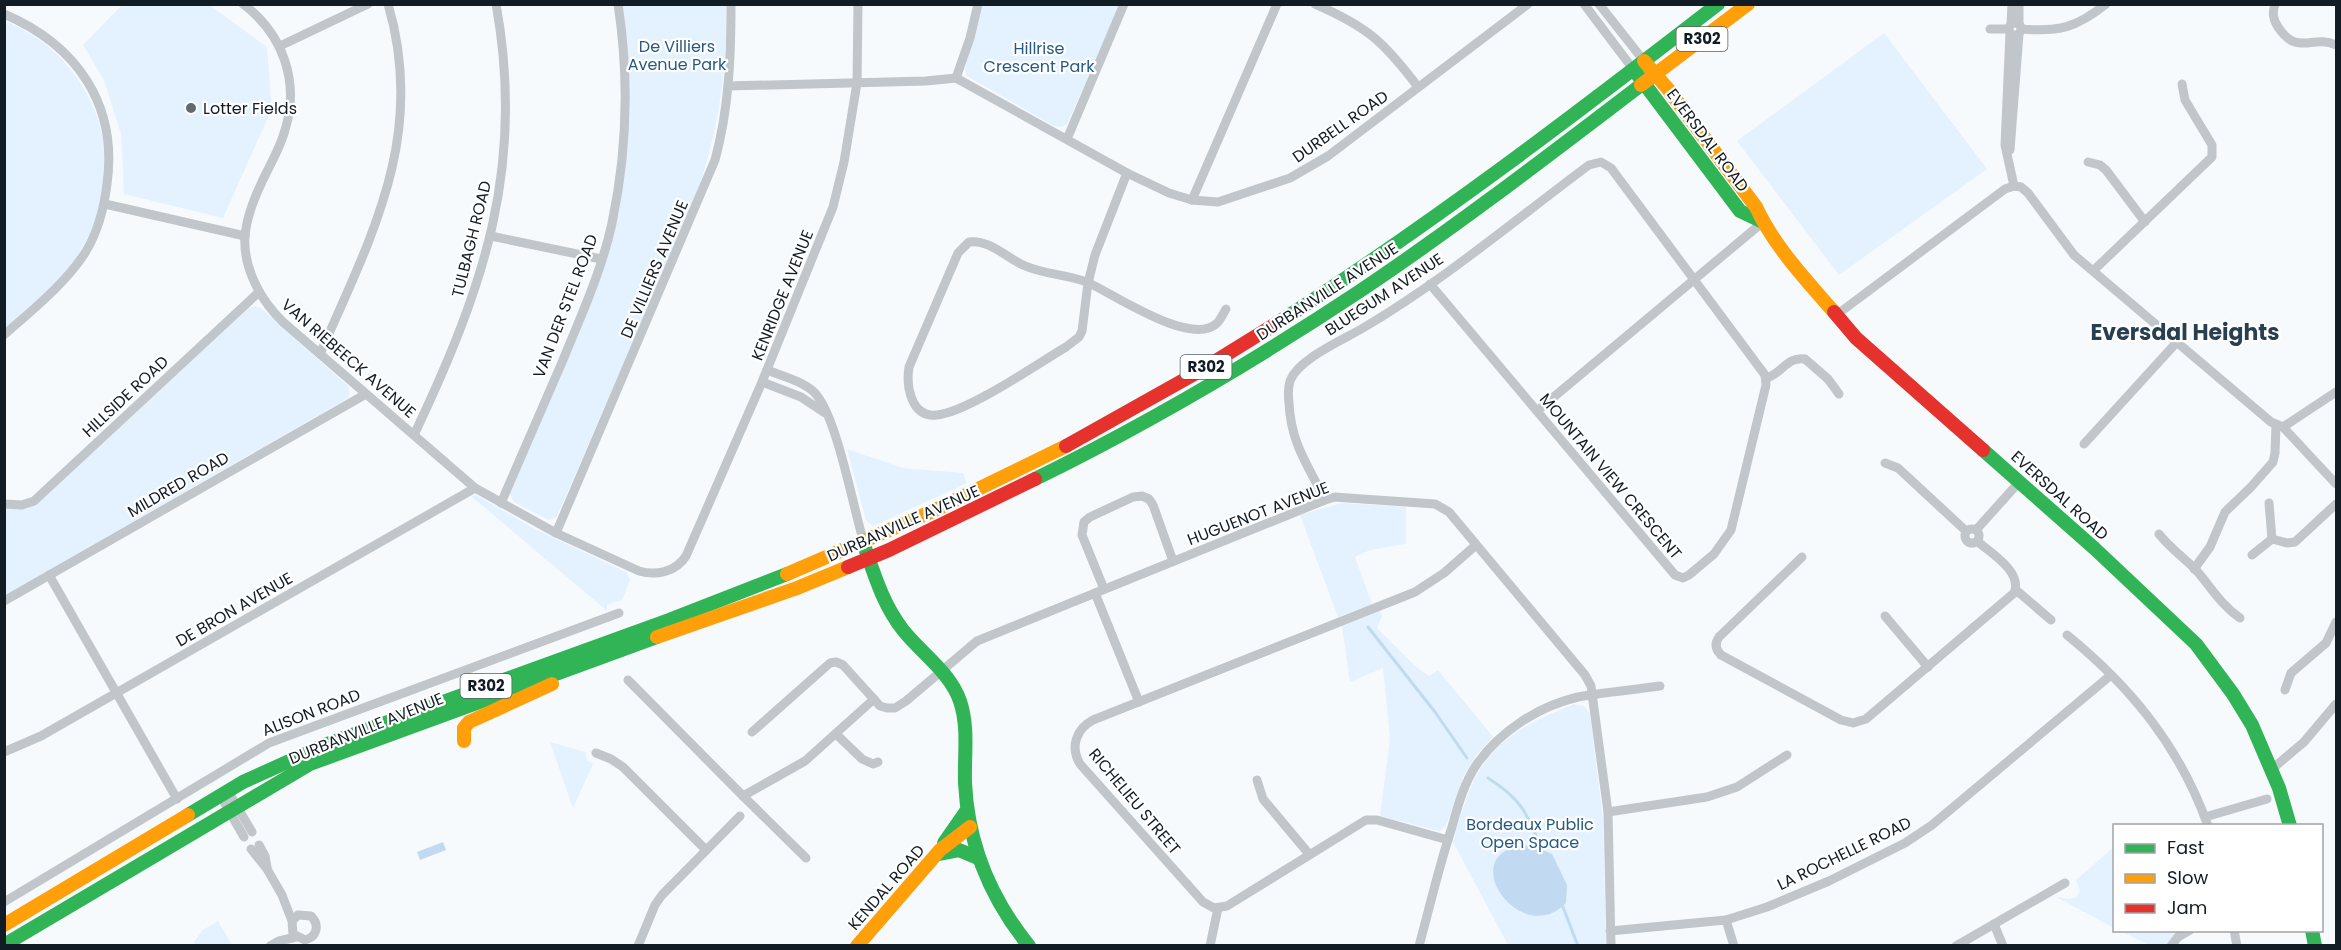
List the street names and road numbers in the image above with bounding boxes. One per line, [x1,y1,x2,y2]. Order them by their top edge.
road number: R302 [1676,27,1728,51]
street label: EVERSDAL ROAD [1661,84,1754,197]
street label: DURBELL ROAD [1288,85,1393,168]
street label: TULBAGH ROAD [446,179,497,300]
street label: DE VILLIERS AVENUE [615,197,694,342]
street label: KENRIDGE AVENUE [746,226,819,364]
street label: VAN DER STEL ROAD [527,231,604,381]
street label: DURBANVILLE AVENUE [1252,237,1403,346]
street label: BLUEGUM AVENUE [1321,247,1448,341]
street label: VAN RIEBEECK AVENUE [276,293,421,423]
street label: HILLSIDE ROAD [77,350,174,442]
road number: R302 [1180,355,1232,379]
street label: MOUNTAIN VIEW CRESCENT [1534,388,1687,565]
street label: EVERSDAL ROAD [2006,445,2113,545]
street label: MILDRED ROAD [123,446,233,523]
street label: HUGUENOT AVENUE [1184,476,1332,551]
street label: DURBANVILLE AVENUE [823,479,983,567]
street label: DE BRON AVENUE [172,567,297,652]
road number: R302 [460,674,512,698]
street label: ALISON ROAD [259,683,364,742]
street label: DURBANVILLE AVENUE [285,687,447,770]
street label: RICHELIEU STREET [1083,743,1186,860]
street label: LA ROCHELLE ROAD [1773,811,1915,896]
street label: KENDAL ROAD [843,840,930,935]

